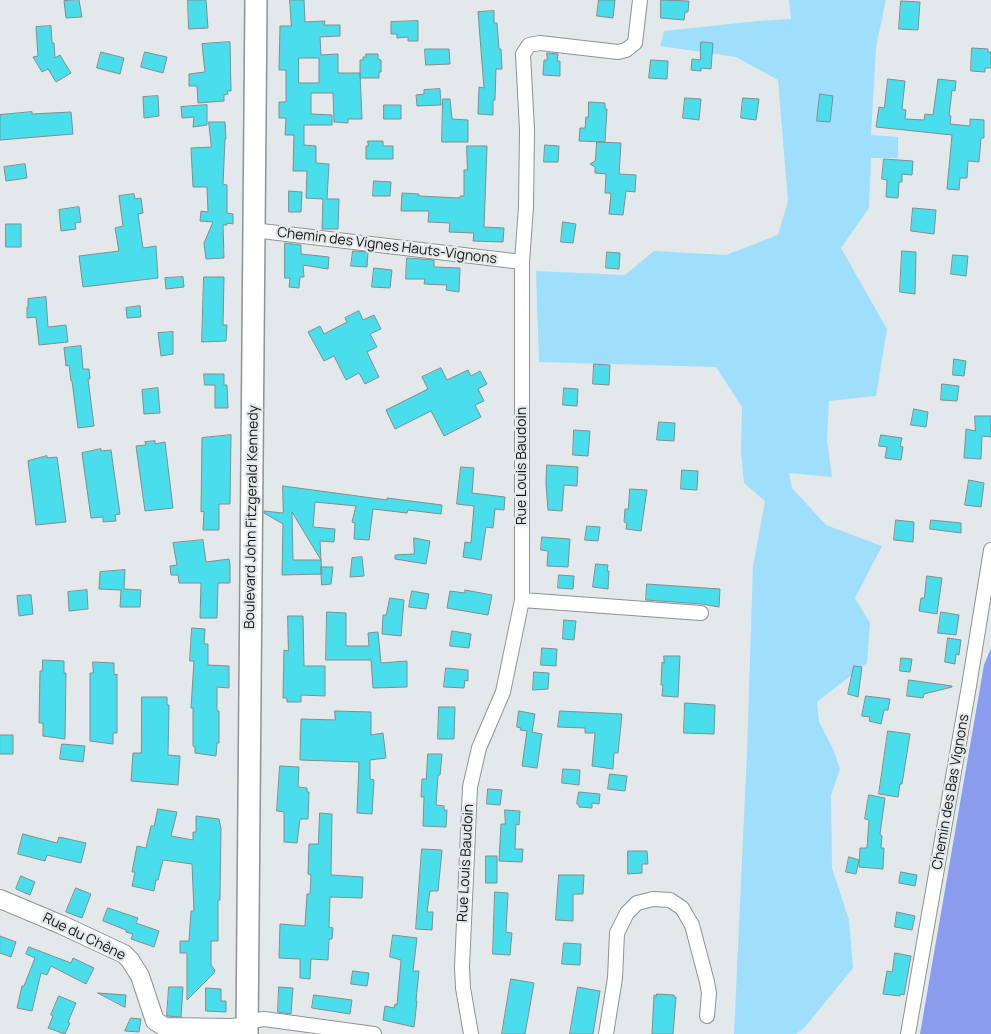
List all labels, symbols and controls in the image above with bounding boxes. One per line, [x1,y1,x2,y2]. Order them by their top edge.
street label: Chemin des Vignes Hauts-Vignons [276,224,498,268]
street label: Boulevard John Fitzgerald Kennedy [242,405,262,629]
street label: Rue Louis Baudoin [514,407,530,525]
street label: Chemin des Bas Vignons [929,713,973,871]
street label: Rue Louis Baudoin [455,804,477,922]
street label: Rue du Chêne [40,910,128,964]

